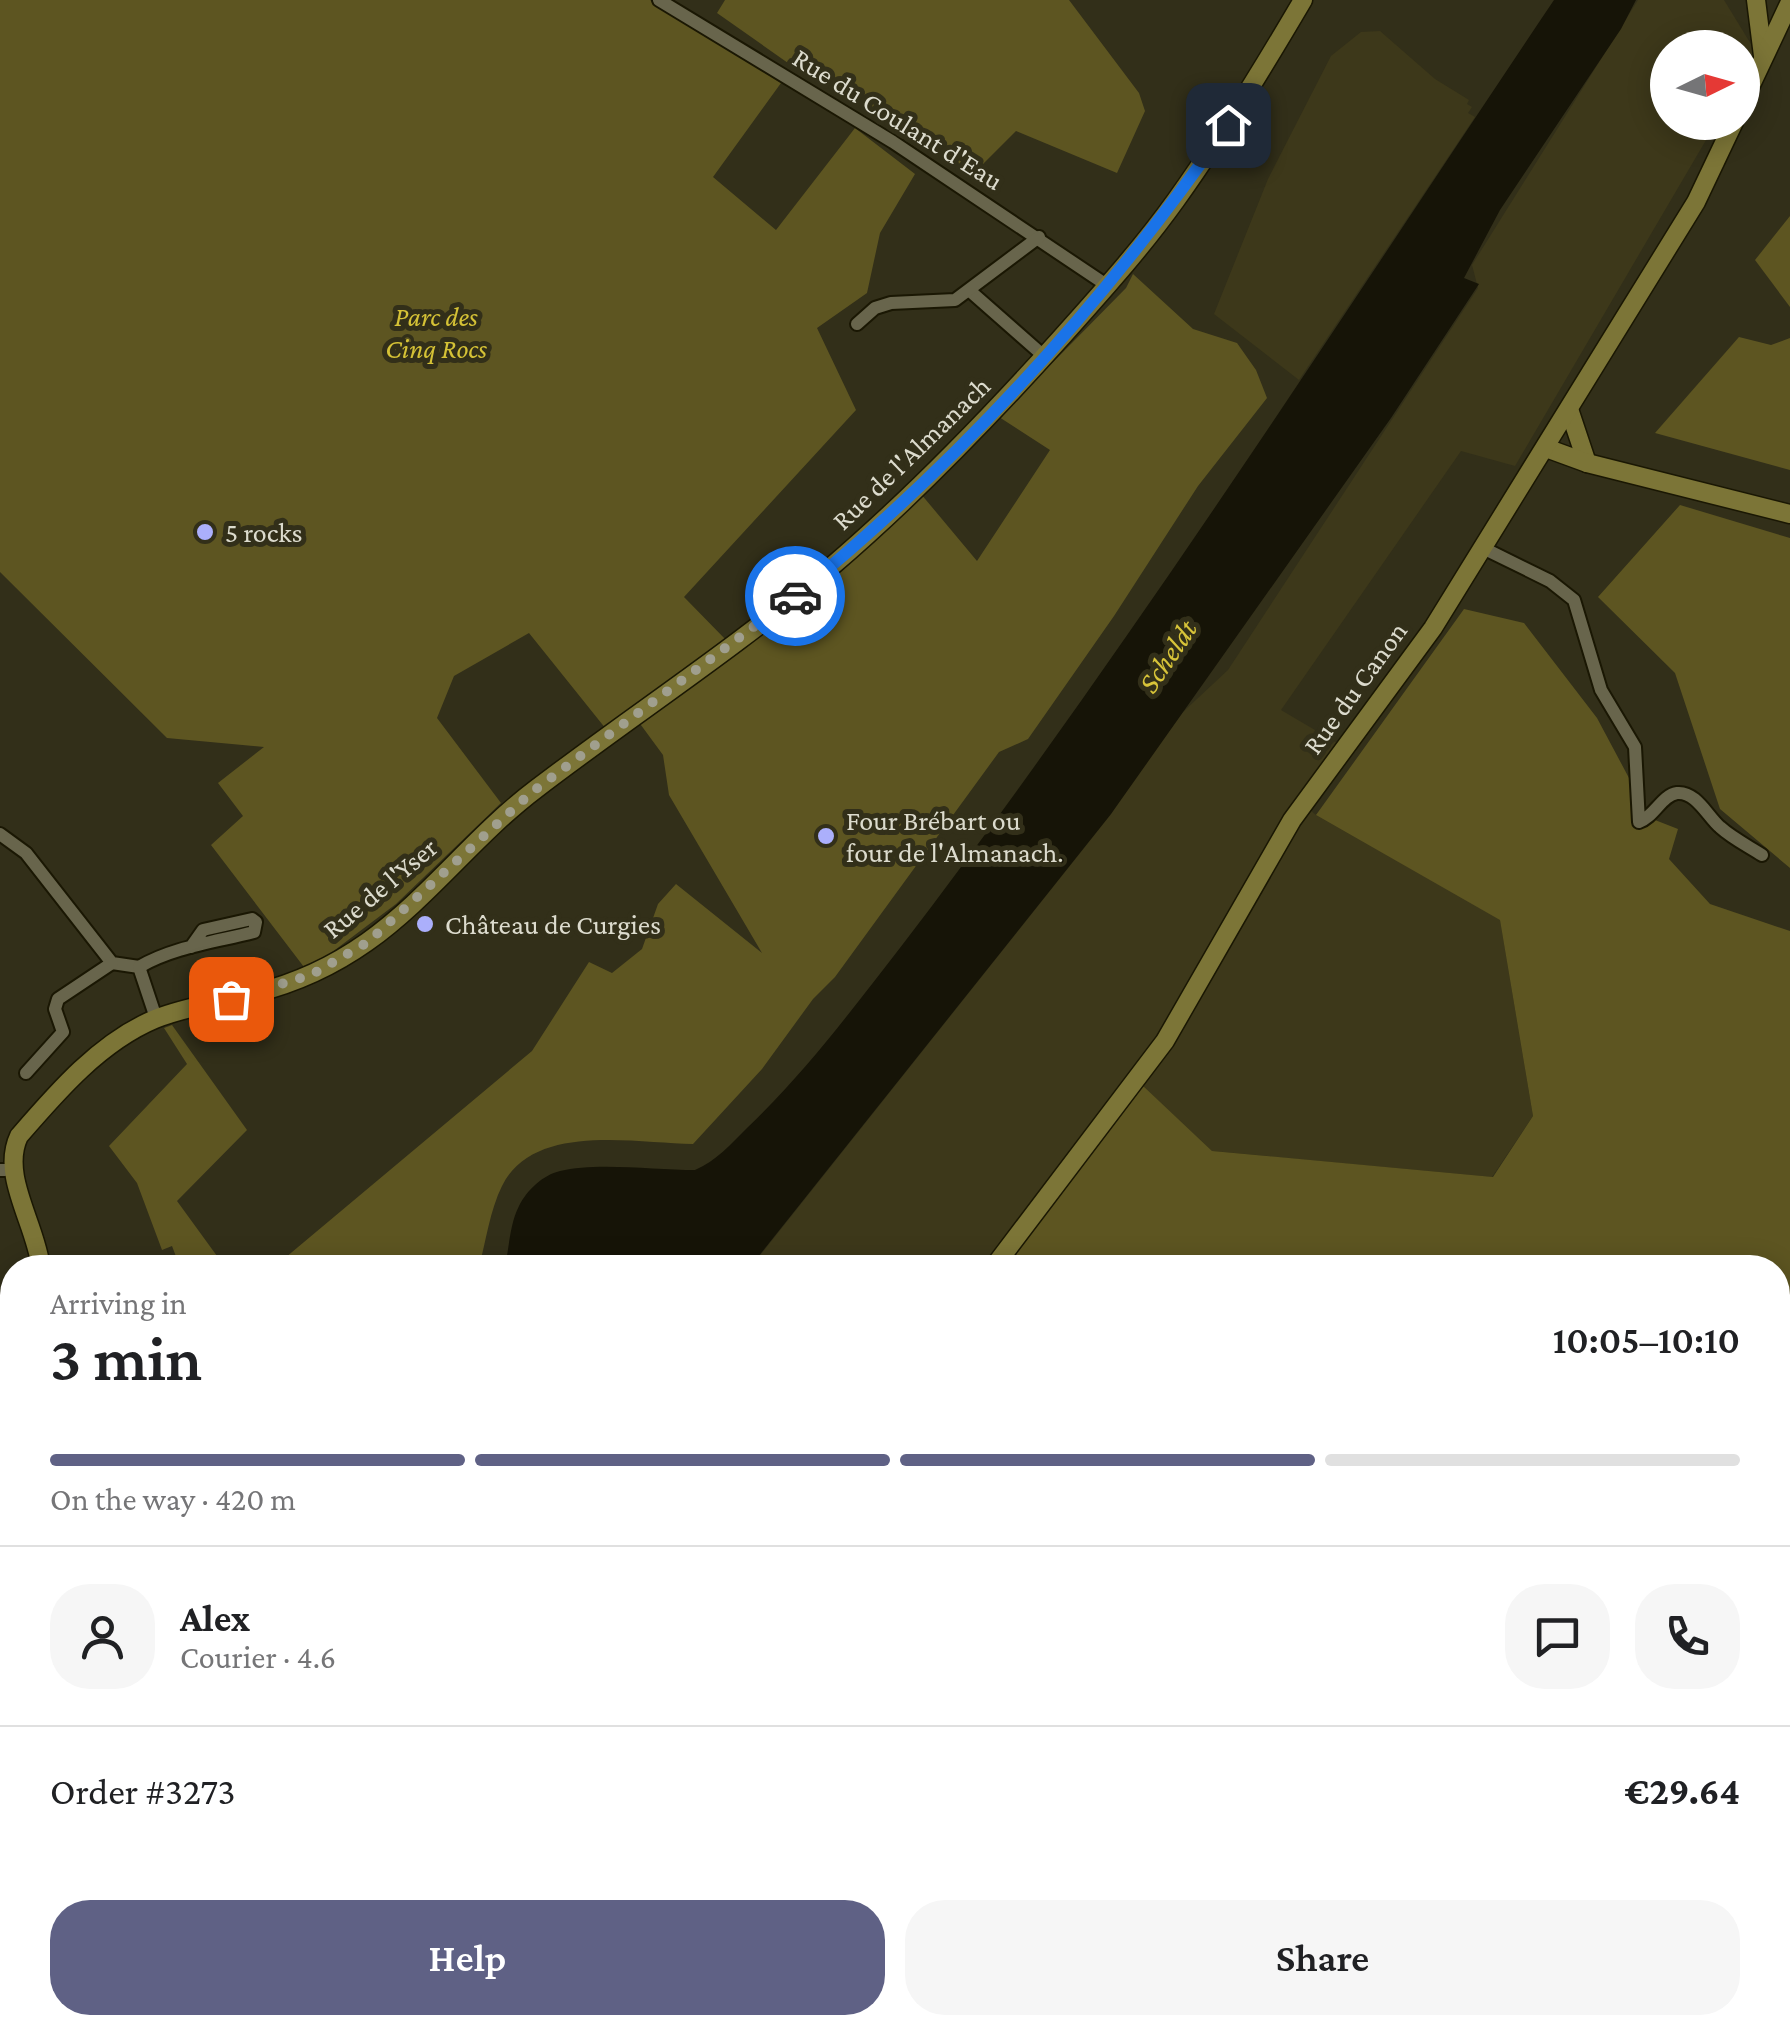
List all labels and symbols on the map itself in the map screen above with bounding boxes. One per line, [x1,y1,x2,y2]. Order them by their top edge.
north arrow [1650,30,1760,140]
street label: Rue du Coulant d'Eau [787,42,1009,196]
pin [1186,83,1271,168]
park label: Parc des Cinq Rocs [385,301,487,364]
street label: Rue de l'Almanach [826,370,996,536]
place label: 5 rocks [225,517,302,548]
marker: 5 rocks [194,521,216,543]
courier [745,546,845,646]
water label: Scheldt [1131,612,1204,699]
street label: Rue du Canon [1297,616,1413,760]
place label: Four Brébart ou four de l'Almanach. [846,805,1064,868]
marker: Four Brébart ou four de l'Almanach. [815,825,837,847]
street label: Rue de l'Yser [317,831,443,945]
place label: Château de Curgies [445,909,661,940]
marker: Château de Curgies [414,913,436,935]
pin [189,957,274,1042]

